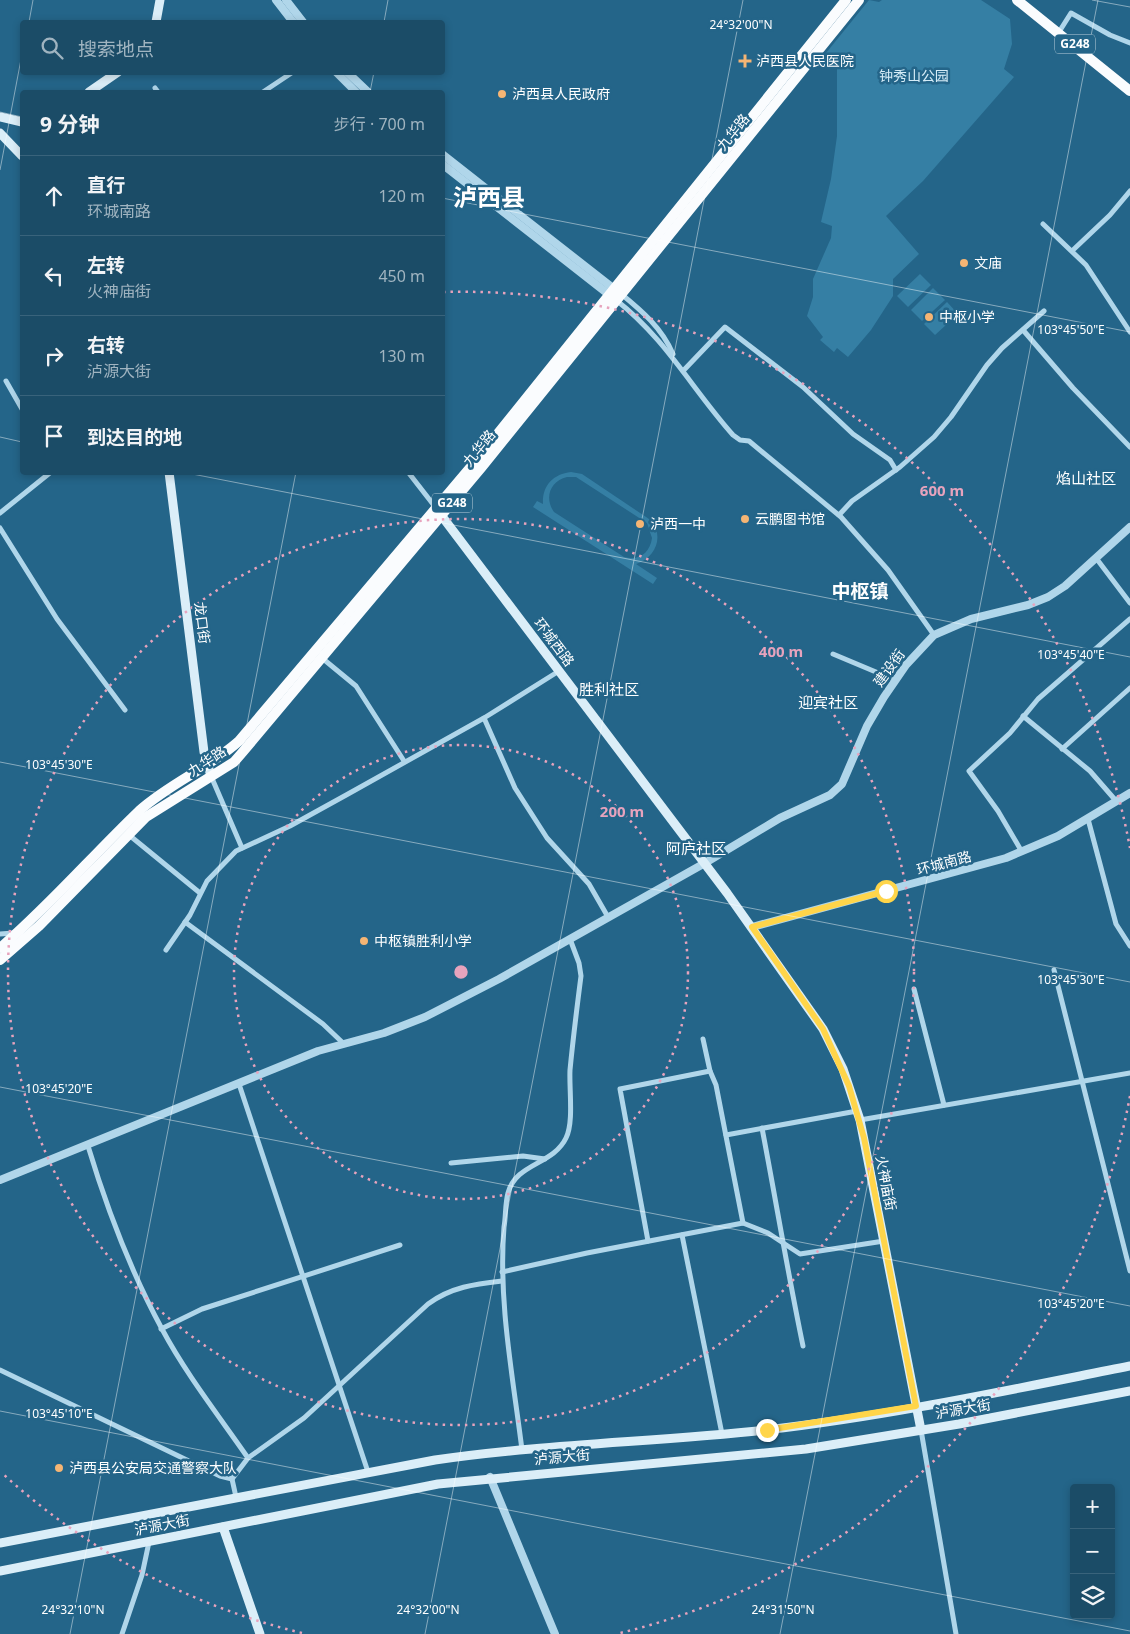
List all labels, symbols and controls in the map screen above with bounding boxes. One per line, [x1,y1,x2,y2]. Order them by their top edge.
text: 24°32'00"N [709,16,773,33]
search box [20,20,445,75]
icon: search [38,34,66,62]
road number: G248 [1055,34,1095,54]
text: 搜索地点 [78,36,154,62]
place label: 泸西县人民医院 [756,51,854,70]
marker: 泸西县人民医院 [738,54,752,68]
park label: 钟秀山公园 [879,66,949,85]
place label: 泸西县人民政府 [512,84,610,103]
marker: 泸西县人民政府 [496,88,508,100]
street label: 九华路 [712,109,753,154]
text: 9 分钟 [40,110,99,138]
text: 步行 · 700 m [334,113,425,135]
text: 直行 [87,172,125,198]
district label: 泸西县 [453,180,525,213]
icon: ahead [40,182,68,210]
text: 120 m [378,185,425,207]
text: 环城南路 [87,200,151,222]
text: 左转 [87,252,125,278]
place label: 文庙 [974,253,1002,272]
marker: 文庙 [958,257,970,269]
icon: left [40,262,68,290]
text: 450 m [378,265,425,287]
text: 火神庙街 [87,280,151,302]
place label: 中枢小学 [939,307,995,326]
marker: 中枢小学 [923,311,935,323]
text: 103°45'50"E [1037,321,1105,338]
text: 右转 [87,332,125,358]
icon: right [40,342,68,370]
text: 130 m [378,345,425,367]
text: 泸源大街 [87,360,151,382]
icon: arrive [40,422,68,450]
text: 到达目的地 [87,424,182,450]
street label: 九华路 [458,425,499,470]
district label: 焰山社区 [1056,468,1116,488]
text: 600 m [920,480,964,500]
road number: G248 [432,493,472,512]
place label: 云鹏图书馆 [755,509,825,528]
marker: 云鹏图书馆 [739,513,751,525]
place label: 泸西一中 [650,514,706,533]
marker: 泸西一中 [634,518,646,530]
district label: 中枢镇 [831,578,889,604]
street label: 龙口街 [191,601,214,645]
street label: 环城西路 [530,614,579,670]
text: 400 m [759,641,803,661]
street label: 建设街 [869,645,909,690]
text: 103°45'40"E [1037,646,1105,663]
district label: 胜利社区 [579,679,639,699]
district label: 迎宾社区 [798,692,858,712]
street label: 九华路 [184,741,230,780]
text: 103°45'30"E [25,756,93,773]
text: 200 m [600,801,644,821]
district label: 阿庐社区 [666,838,726,858]
street label: 环城南路 [914,846,973,879]
route start [875,880,898,903]
place label: 中枢镇胜利小学 [374,931,472,950]
marker: 中枢镇胜利小学 [358,935,370,947]
centre of rings [452,963,470,981]
text: 103°45'30"E [1037,971,1105,988]
text: 103°45'20"E [25,1080,93,1097]
street label: 火神庙街 [872,1154,901,1212]
text: 103°45'20"E [1037,1295,1105,1312]
street label: 泸源大街 [934,1394,992,1423]
text: 103°45'10"E [25,1405,93,1422]
route end [756,1419,779,1442]
street label: 泸源大街 [533,1445,591,1468]
place label: 泸西县公安局交通警察大队 [69,1458,237,1477]
marker: 泸西县公安局交通警察大队 [53,1462,65,1474]
map controls [1070,1484,1115,1619]
button: + [1070,1484,1115,1529]
street label: 泸源大街 [133,1510,191,1539]
button: − [1070,1529,1115,1574]
button: layers [1070,1574,1115,1619]
text: 24°32'10"N [41,1601,105,1618]
text: 24°32'00"N [396,1601,460,1618]
text: 24°31'50"N [751,1601,815,1618]

